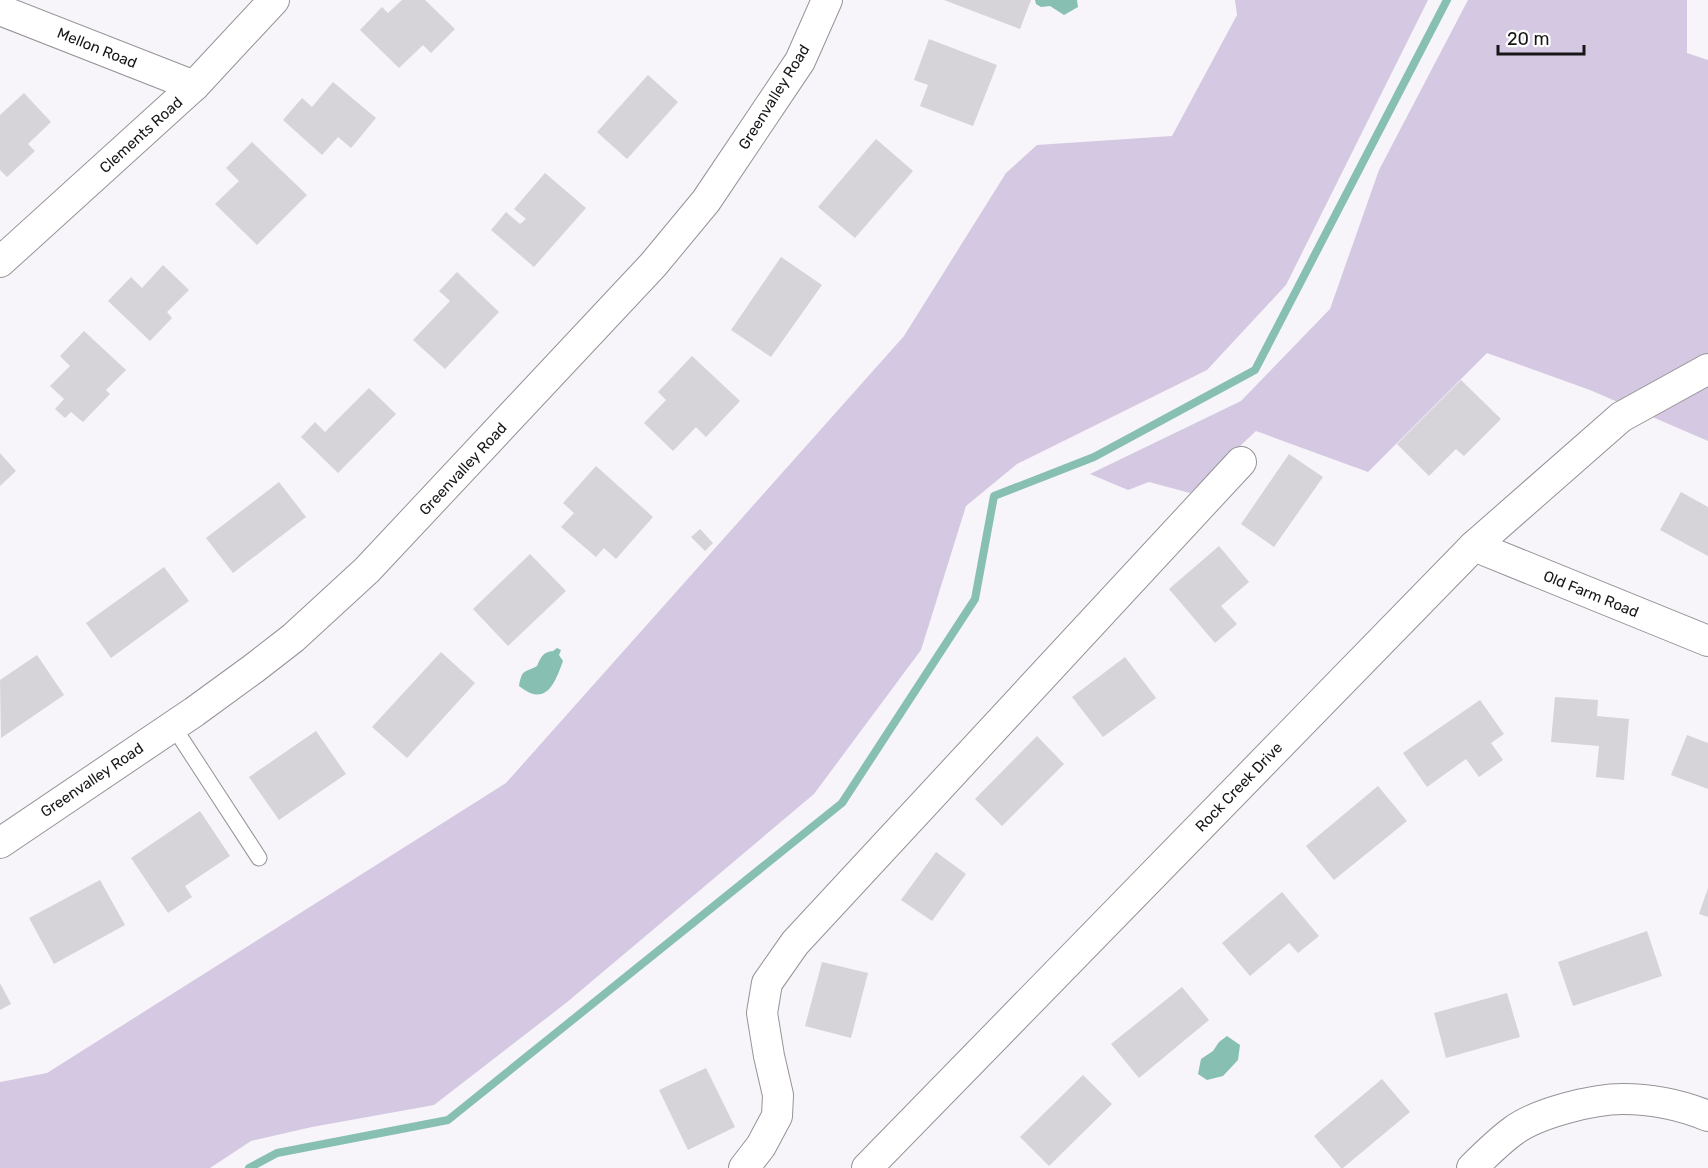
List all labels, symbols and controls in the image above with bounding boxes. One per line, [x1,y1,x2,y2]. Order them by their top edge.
scale bar [1498,18,1584,56]
street label: Mellon Road [54,24,140,72]
text: 20 m [1507,28,1549,50]
street label: Greenvalley Road [735,41,813,153]
street label: Clements Road [96,93,186,177]
street label: Greenvalley Road [415,419,511,519]
street label: Old Farm Road [1541,567,1641,621]
street label: Rock Creek Drive [1192,738,1286,836]
street label: Greenvalley Road [37,739,147,821]

